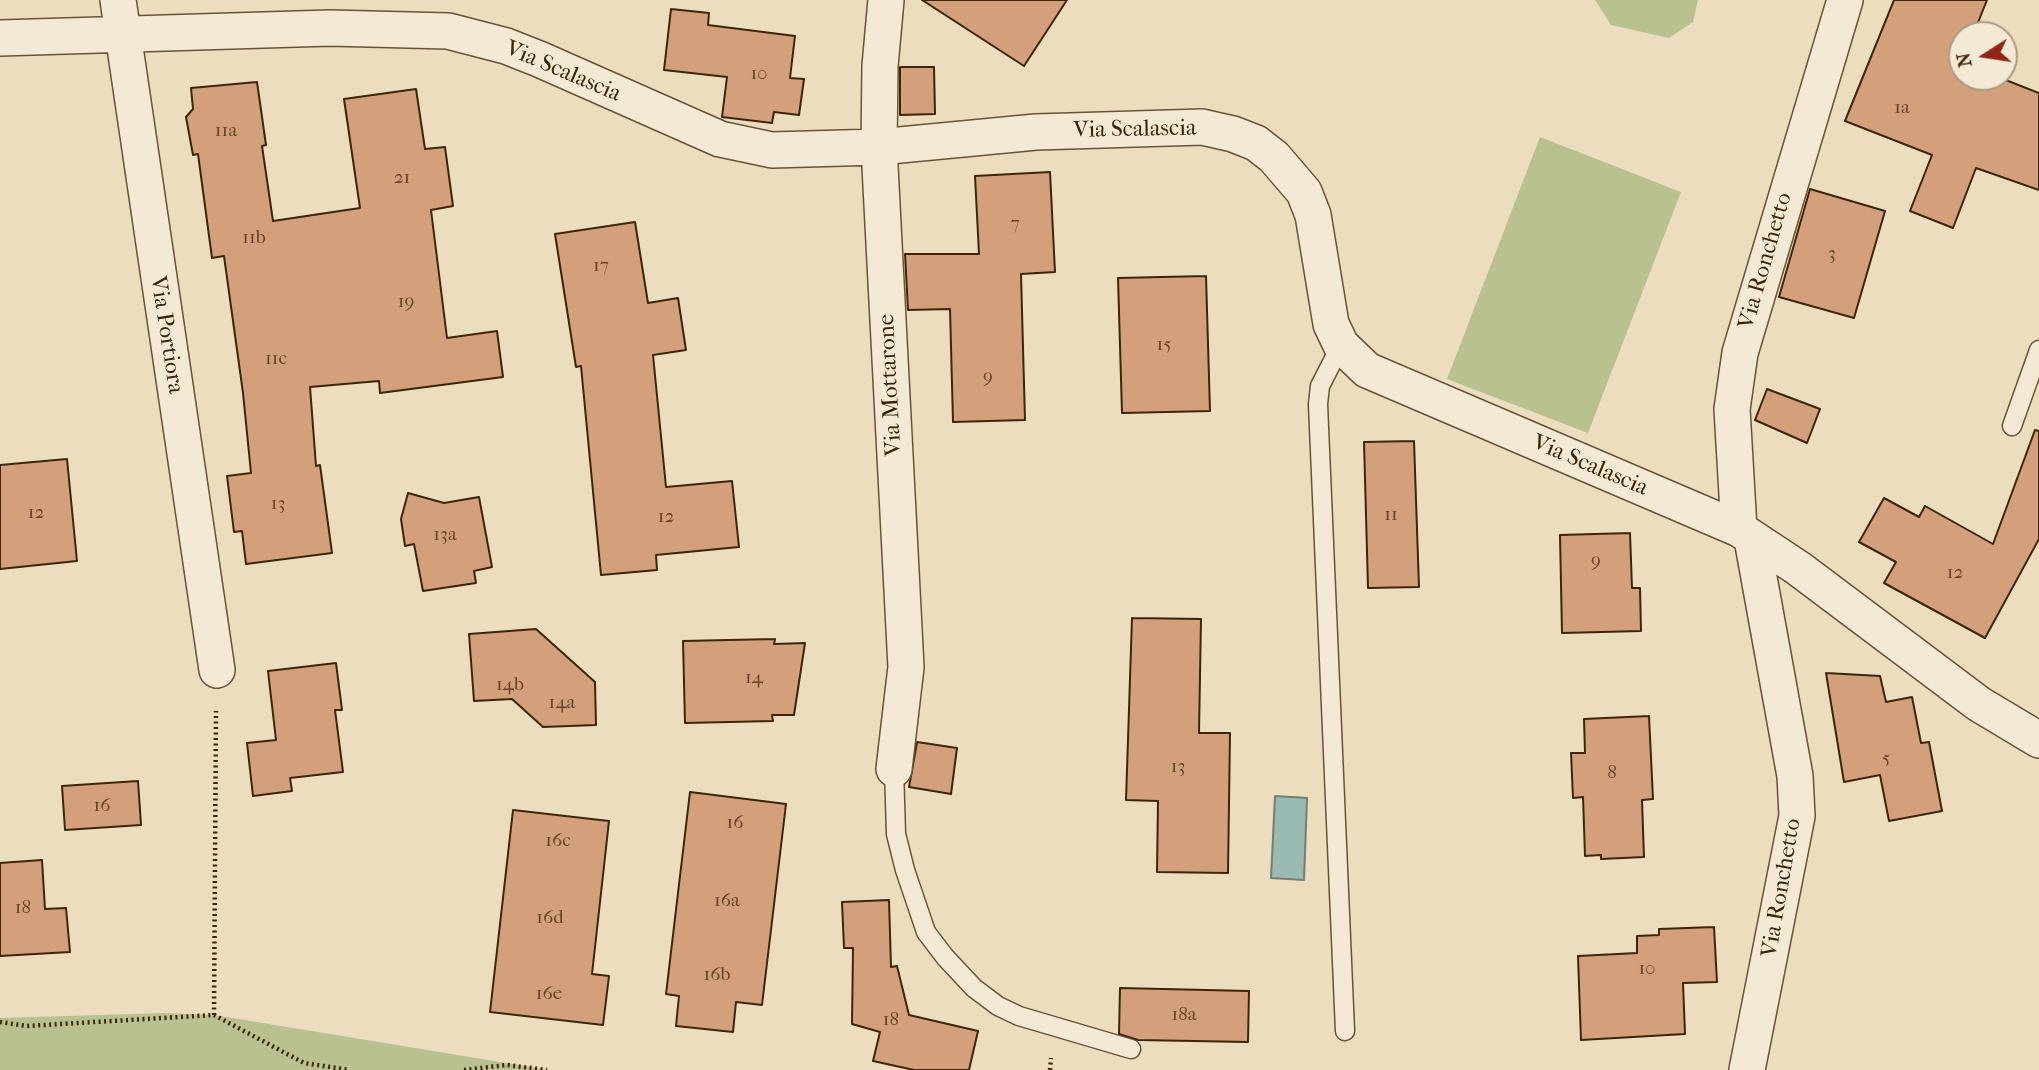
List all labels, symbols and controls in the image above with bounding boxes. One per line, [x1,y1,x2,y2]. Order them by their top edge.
north arrow [1948,21,2018,91]
street label: Via Scalascia [501,35,625,109]
text: N [1952,51,1977,69]
house number: 10 [750,63,768,85]
house number: 1a [1894,97,1910,119]
street label: Via Scalascia [1073,115,1197,145]
house number: 11a [215,120,237,142]
house number: 21 [394,167,410,189]
street label: Via Ronchetto [1733,190,1799,332]
house number: 7 [1010,213,1020,235]
house number: 11b [242,227,266,249]
house number: 3 [1828,243,1836,265]
house number: 17 [593,255,609,277]
street label: Via Portiora [143,274,189,396]
house number: 19 [398,291,414,313]
street label: Via Mottarone [873,313,909,457]
house number: 15 [1157,334,1171,356]
house number: 11c [265,348,287,370]
house number: 9 [983,366,993,388]
street label: Via Scalascia [1528,429,1652,503]
house number: 13 [271,493,285,515]
house number: 12 [28,502,44,524]
house number: 11 [1384,504,1398,526]
house number: 12 [658,506,674,528]
house number: 13a [433,524,457,546]
house number: 9 [1591,550,1601,572]
house number: 12 [1947,562,1963,584]
house number: 14 [745,667,763,689]
house number: 14b [496,674,524,696]
house number: 14a [549,692,575,714]
house number: 5 [1882,748,1890,770]
house number: 13 [1171,756,1185,778]
house number: 8 [1607,762,1617,784]
house number: 16 [94,795,110,817]
house number: 16 [727,812,743,834]
street label: Via Ronchetto [1756,816,1808,960]
house number: 16c [545,830,571,852]
house number: 16a [714,890,740,912]
house number: 18 [15,897,31,919]
house number: 16d [536,907,564,929]
house number: 10 [1638,958,1656,980]
house number: 16b [704,964,730,986]
house number: 16e [536,983,562,1005]
house number: 18a [1171,1004,1197,1026]
house number: 18 [883,1009,899,1031]

